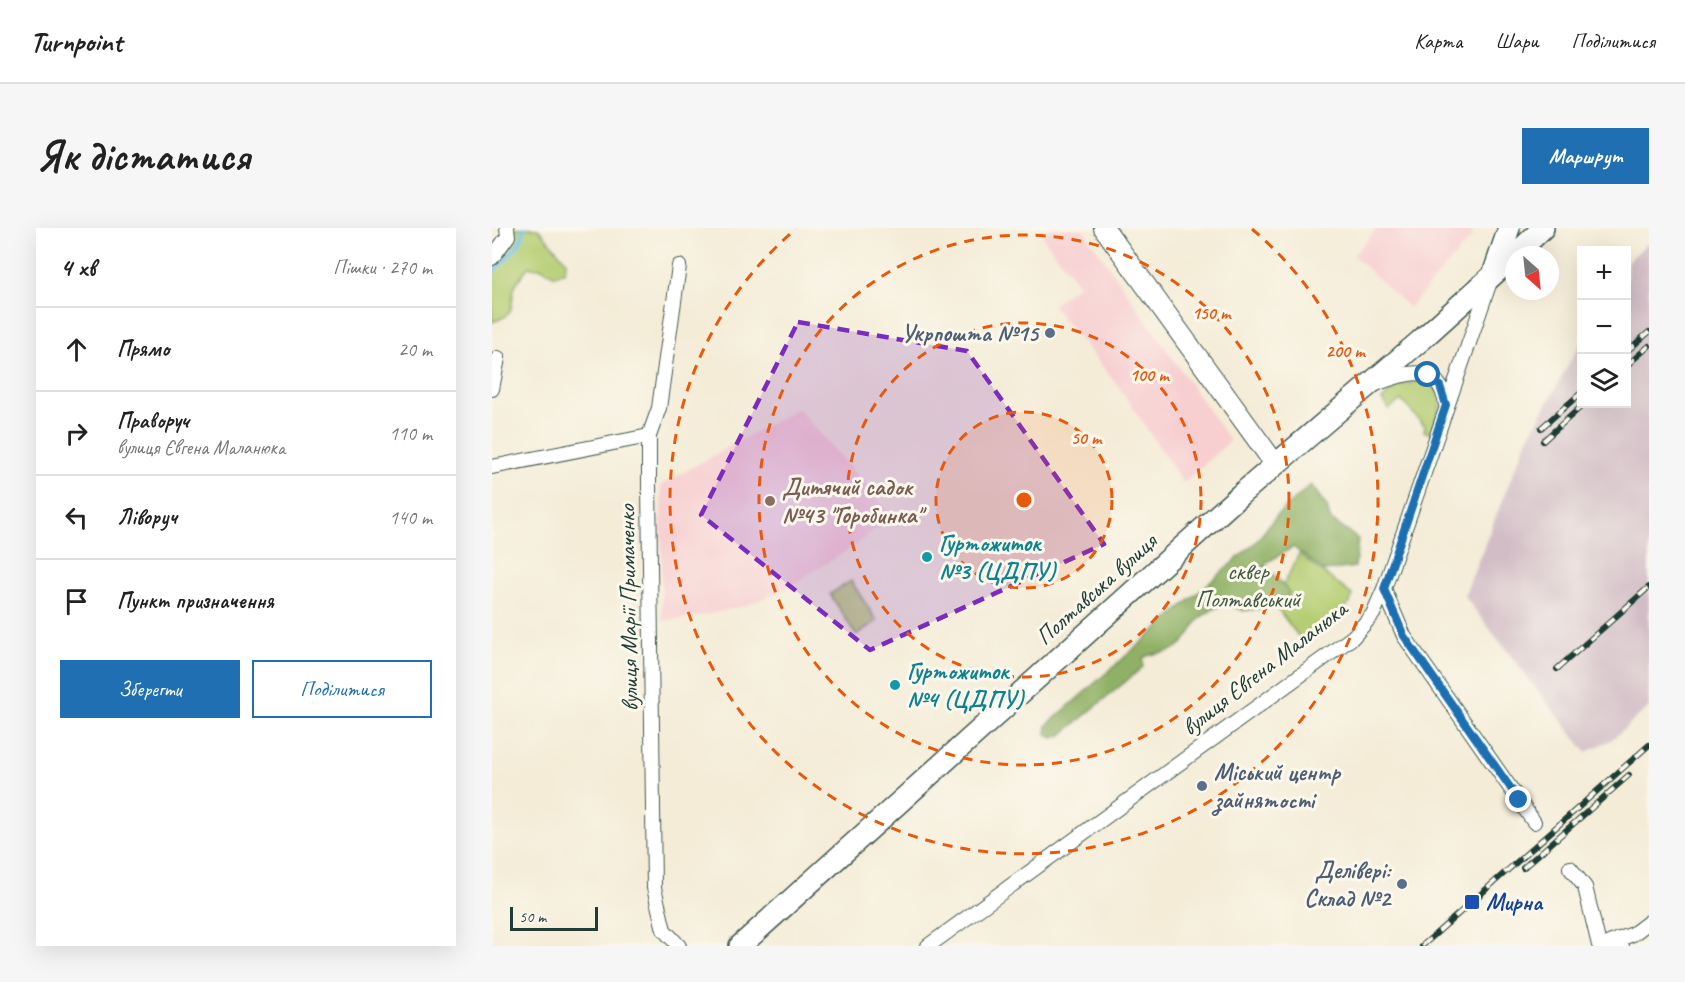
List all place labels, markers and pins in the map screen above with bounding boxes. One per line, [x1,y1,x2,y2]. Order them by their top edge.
place label: Укрпошта №15 [901,318,1041,348]
marker: Укрпошта №15 [1043,326,1057,340]
place label: Дитячий садок №43 "Горобинка" [782,472,927,530]
centre of rings [1014,490,1034,510]
marker: Дитячий садок №43 "Горобинка" [763,494,777,508]
place label: Гуртожиток №3 (ЦДПУ) [939,528,1058,586]
marker: Гуртожиток №3 (ЦДПУ) [920,550,934,564]
place label: Гуртожиток №4 (ЦДПУ) [907,656,1026,714]
marker: Гуртожиток №4 (ЦДПУ) [888,678,902,692]
place label: Міський центр зайнятості [1211,757,1342,816]
marker: Міський центр зайнятості [1195,779,1209,793]
place label: Делівері: Склад №2 [1304,855,1392,913]
marker: Делівері: Склад №2 [1395,877,1409,891]
place label: Мирна [1486,887,1544,917]
marker: Мирна [1463,893,1481,911]

